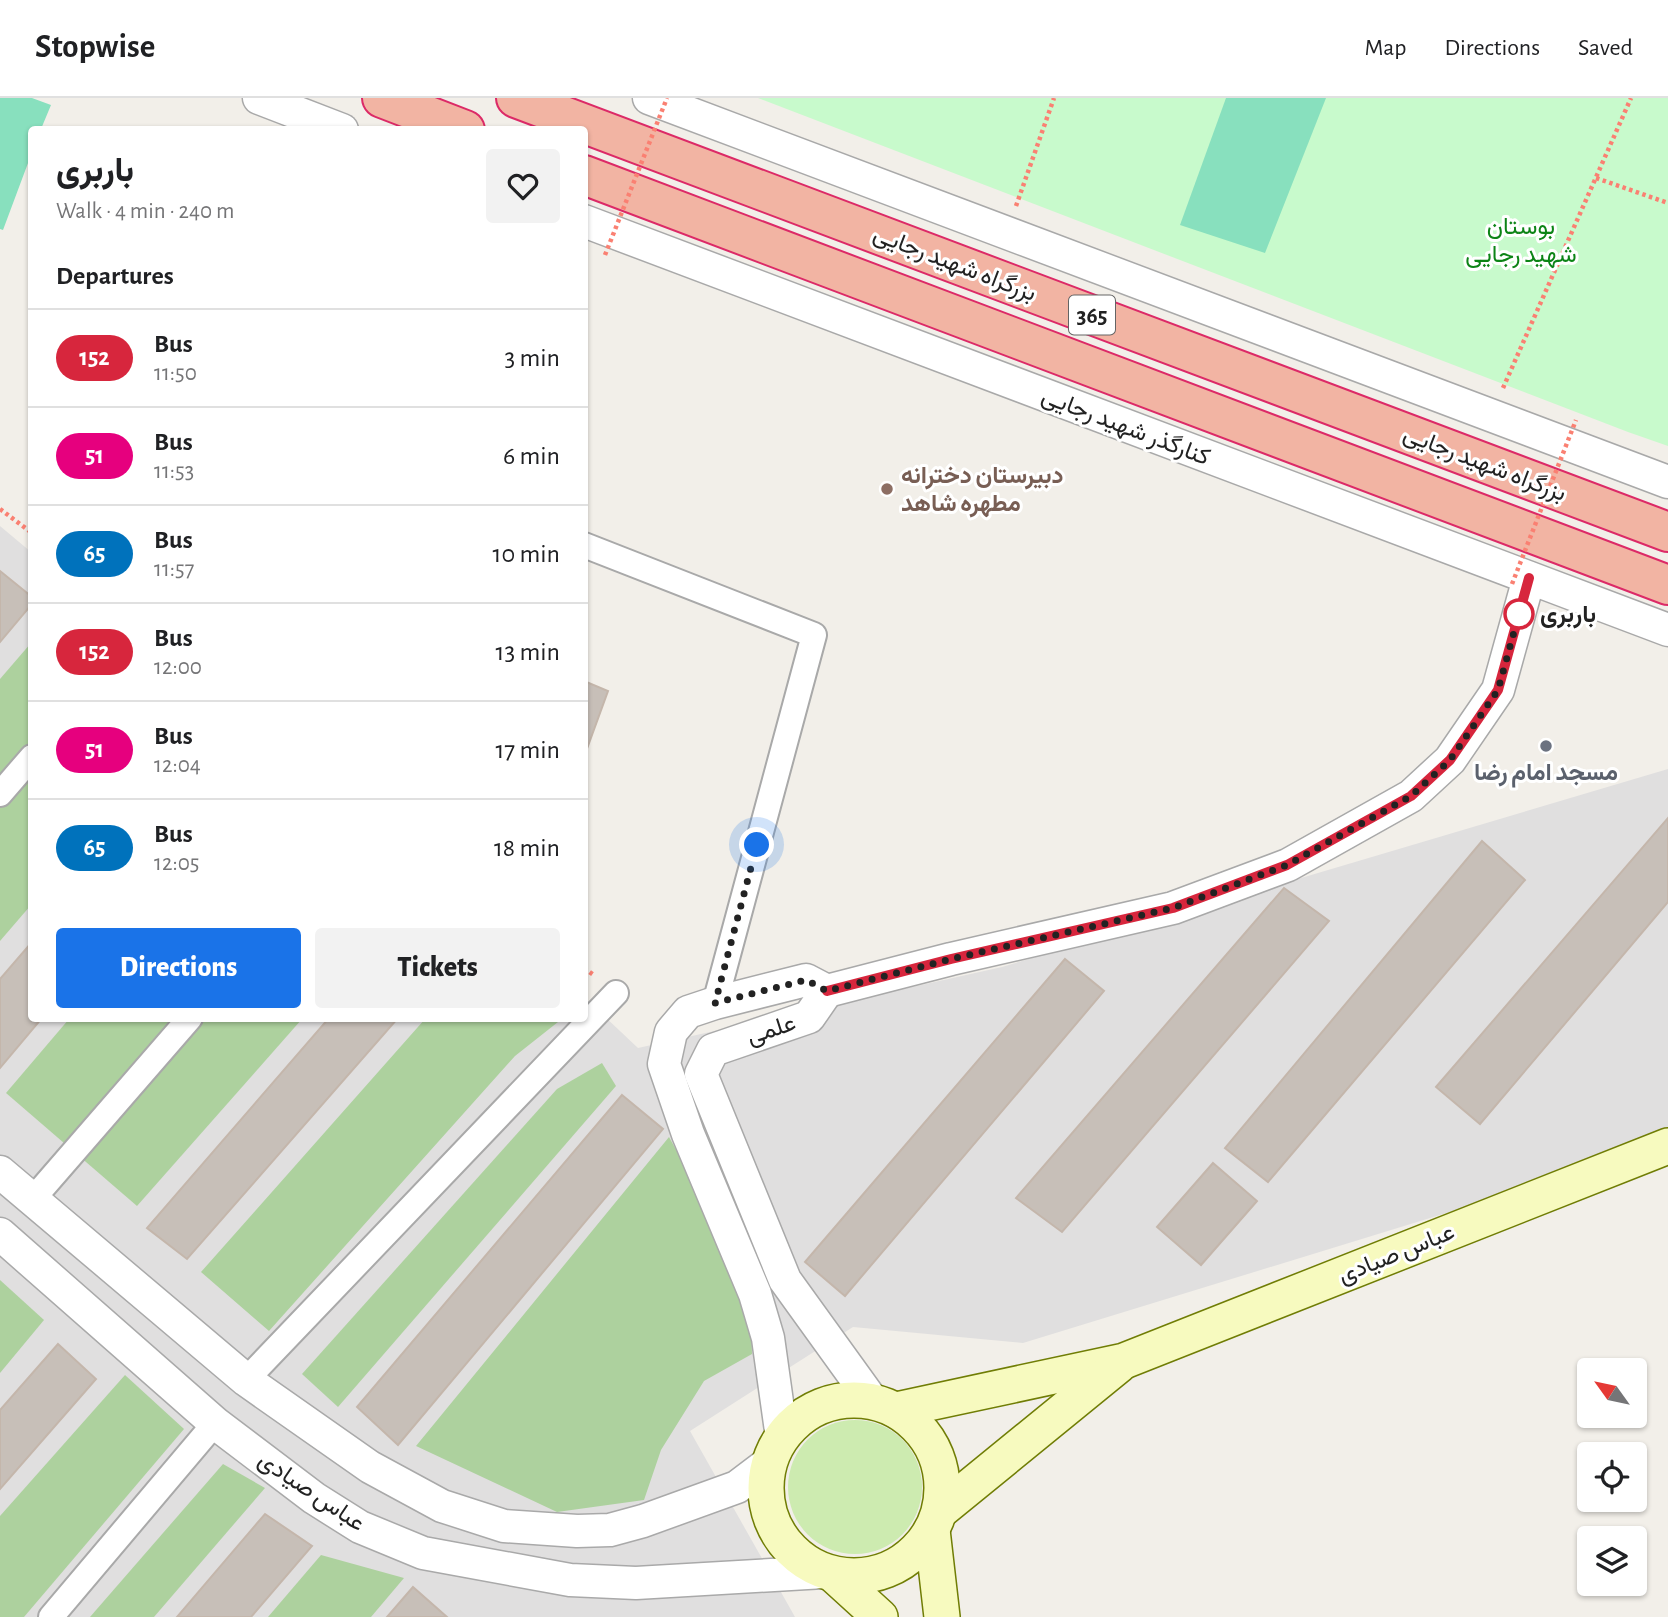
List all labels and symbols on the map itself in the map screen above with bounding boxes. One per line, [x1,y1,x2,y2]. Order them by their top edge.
park label: بوستان شهید رجایی [1465,215,1577,269]
street label: بزرگراه شهید رجایی [869,221,1040,308]
road number: 365 [1069,296,1115,334]
street label: کنارگذر شهید رجایی [1038,383,1213,472]
street label: بزرگراه شهید رجایی [1399,421,1570,508]
place label: دبیرستان دخترانه مطهره شاهد [901,464,1064,518]
marker: دبیرستان دخترانه مطهره شاهد [879,481,895,497]
marker: باربری [1504,599,1534,629]
place label: باربری [1540,603,1596,629]
marker: مسجد امام رضا [1538,738,1554,754]
place label: مسجد امام رضا [1474,761,1618,788]
your location [739,827,774,862]
street label: علمی [744,1011,799,1050]
street label: عباس صیادی [1335,1220,1458,1289]
north arrow [1577,1358,1647,1428]
street label: عباس صیادی [253,1448,369,1537]

